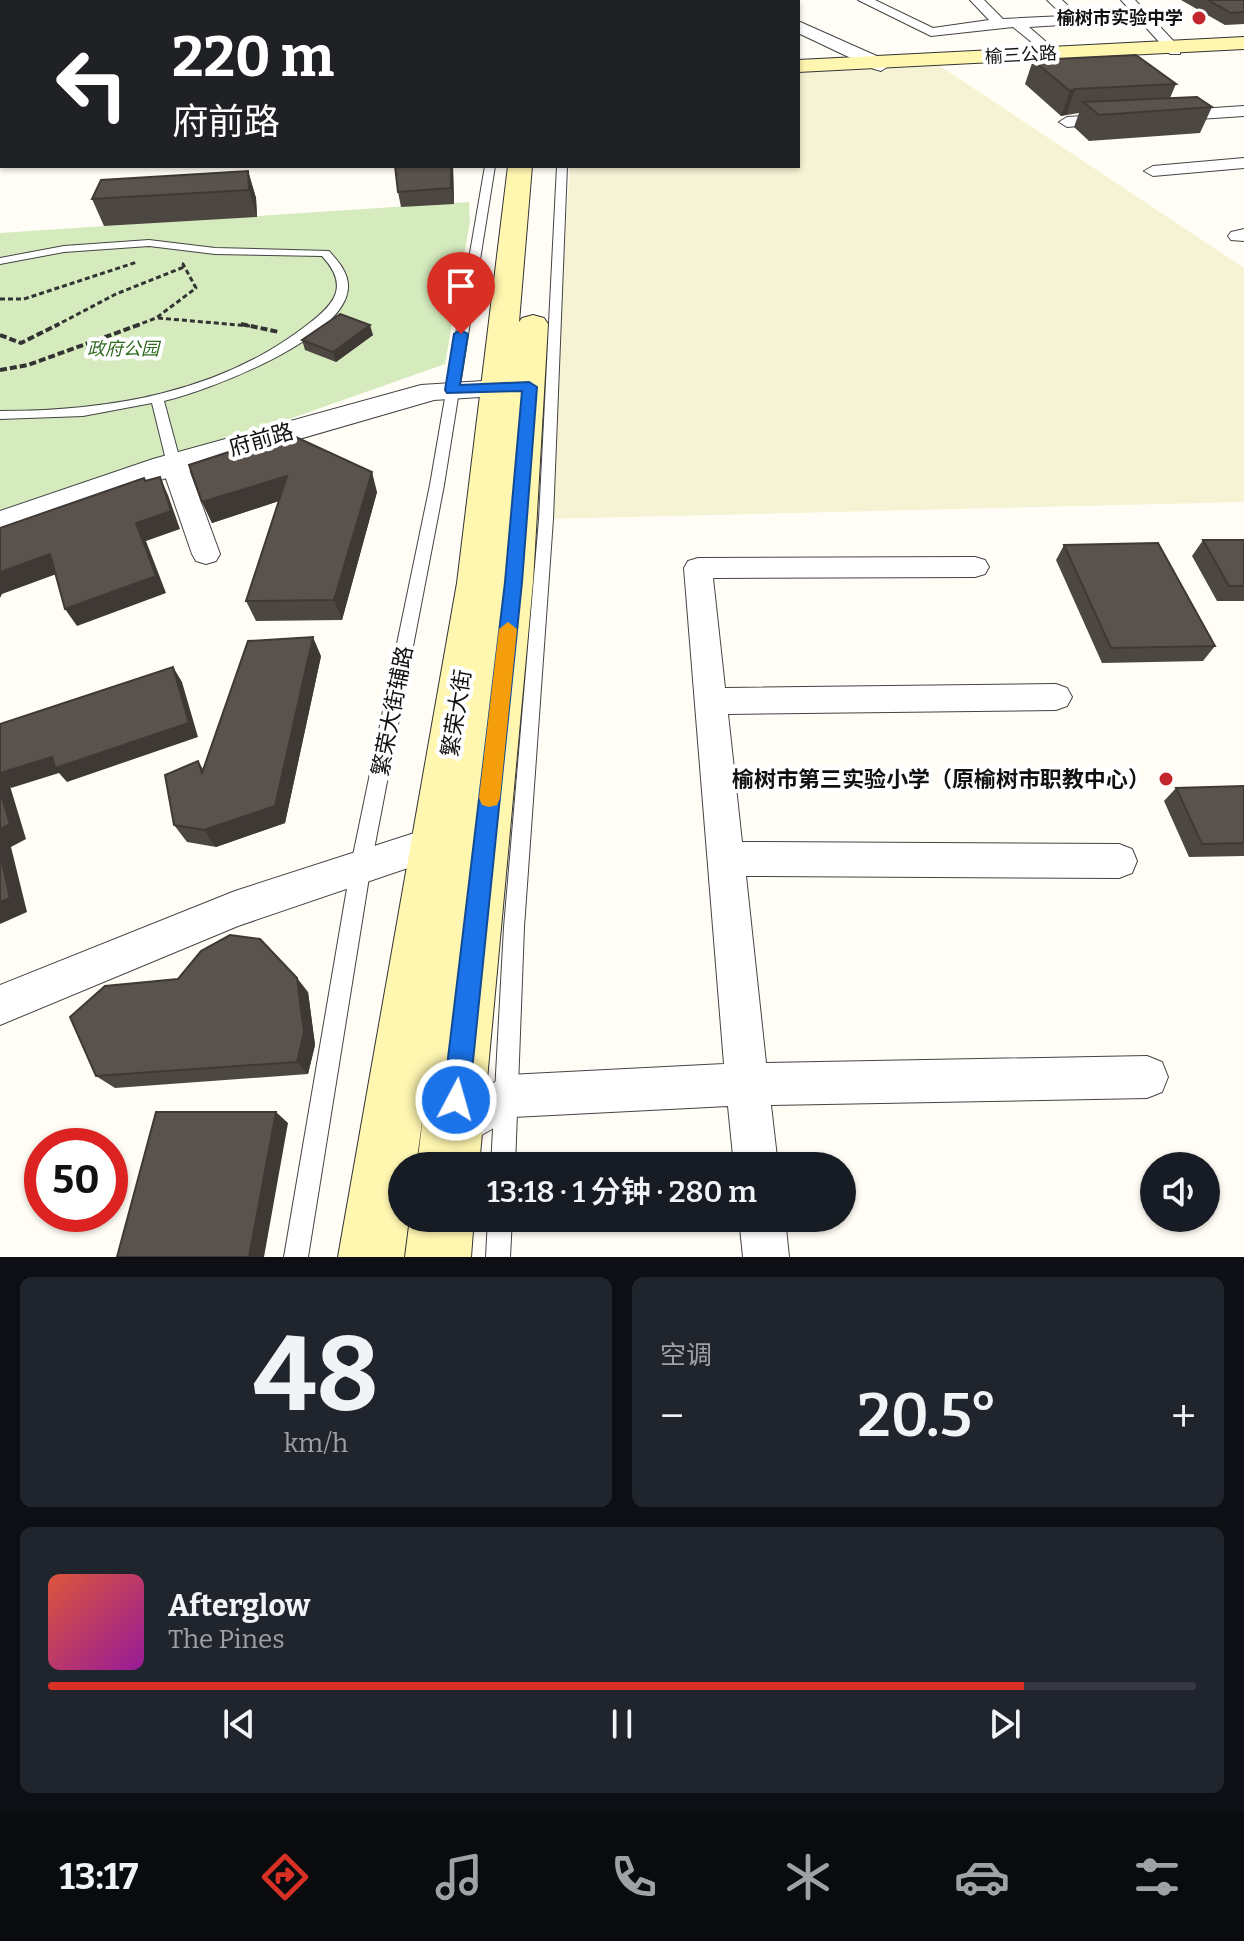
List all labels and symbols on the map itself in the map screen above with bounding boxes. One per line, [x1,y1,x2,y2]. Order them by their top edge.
place label: 榆树市实验中学 [1057,7,1183,29]
marker: 榆树市实验中学 [1190,9,1208,27]
street label: 榆三公路 [984,42,1058,68]
pin [427,252,495,334]
park label: 政府公园 [87,338,162,360]
street label: 府前路 [226,417,297,462]
street label: 繁荣大街辅路 [367,644,418,778]
street label: 繁荣大街 [436,668,477,759]
place label: 榆树市第三实验小学（原榆树市职教中心） [732,766,1150,793]
marker: 榆树市第三实验小学（原榆树市职教中心） [1157,770,1175,788]
position arrow [414,1058,498,1142]
speed limit sign: 50 [24,1128,128,1232]

